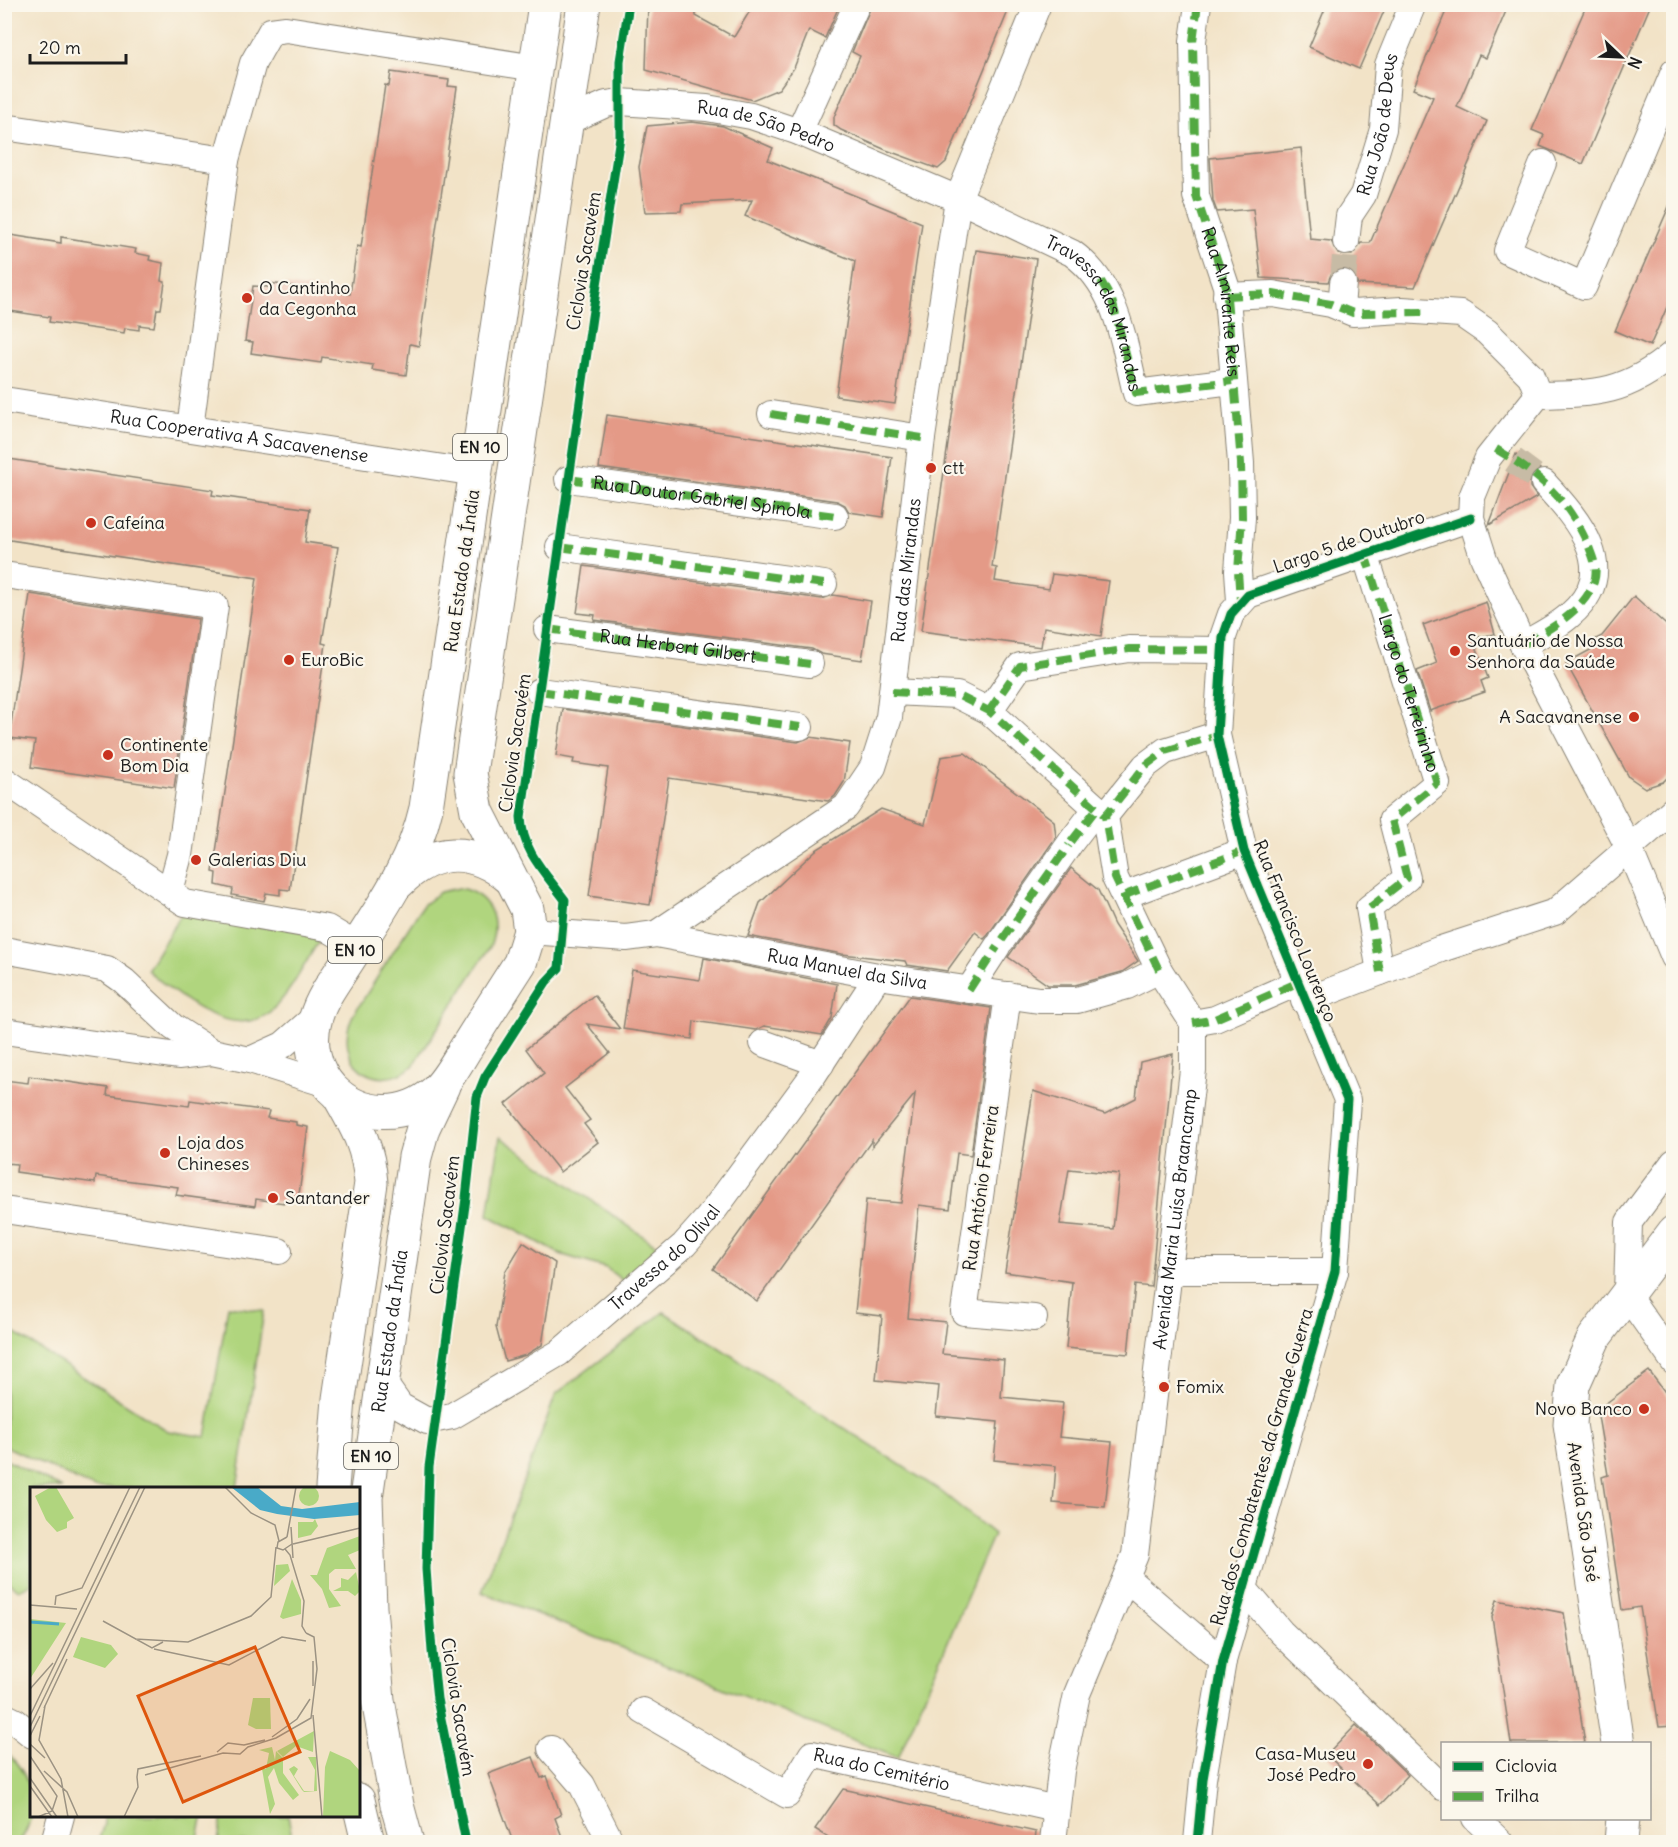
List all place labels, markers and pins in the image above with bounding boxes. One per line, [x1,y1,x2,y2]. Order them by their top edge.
place label: O Cantinho da Cegonha [259,276,356,320]
marker: O Cantinho da Cegonha [240,291,254,305]
place label: ctt [943,456,964,479]
marker: ctt [924,461,938,475]
place label: Cafeína [103,511,165,534]
marker: Cafeína [84,516,98,530]
place label: Santuário de Nossa Senhora da Saúde [1467,629,1624,673]
marker: Santuário de Nossa Senhora da Saúde [1448,644,1462,658]
place label: EuroBic [301,648,364,671]
marker: EuroBic [282,653,296,667]
place label: A Sacavanense [1499,705,1622,728]
marker: A Sacavanense [1627,710,1641,724]
place label: Continente Bom Dia [120,733,208,777]
marker: Continente Bom Dia [101,748,115,762]
place label: Galerias Diu [208,848,306,871]
marker: Galerias Diu [189,853,203,867]
place label: Loja dos Chineses [177,1131,249,1175]
marker: Loja dos Chineses [158,1146,172,1160]
place label: Santander [285,1186,371,1209]
marker: Santander [266,1191,280,1205]
place label: Fomix [1176,1375,1224,1398]
marker: Fomix [1157,1380,1171,1394]
place label: Novo Banco [1535,1397,1632,1420]
marker: Novo Banco [1637,1402,1651,1416]
place label: Casa-Museu José Pedro [1255,1742,1356,1786]
marker: Casa-Museu José Pedro [1361,1757,1375,1771]

